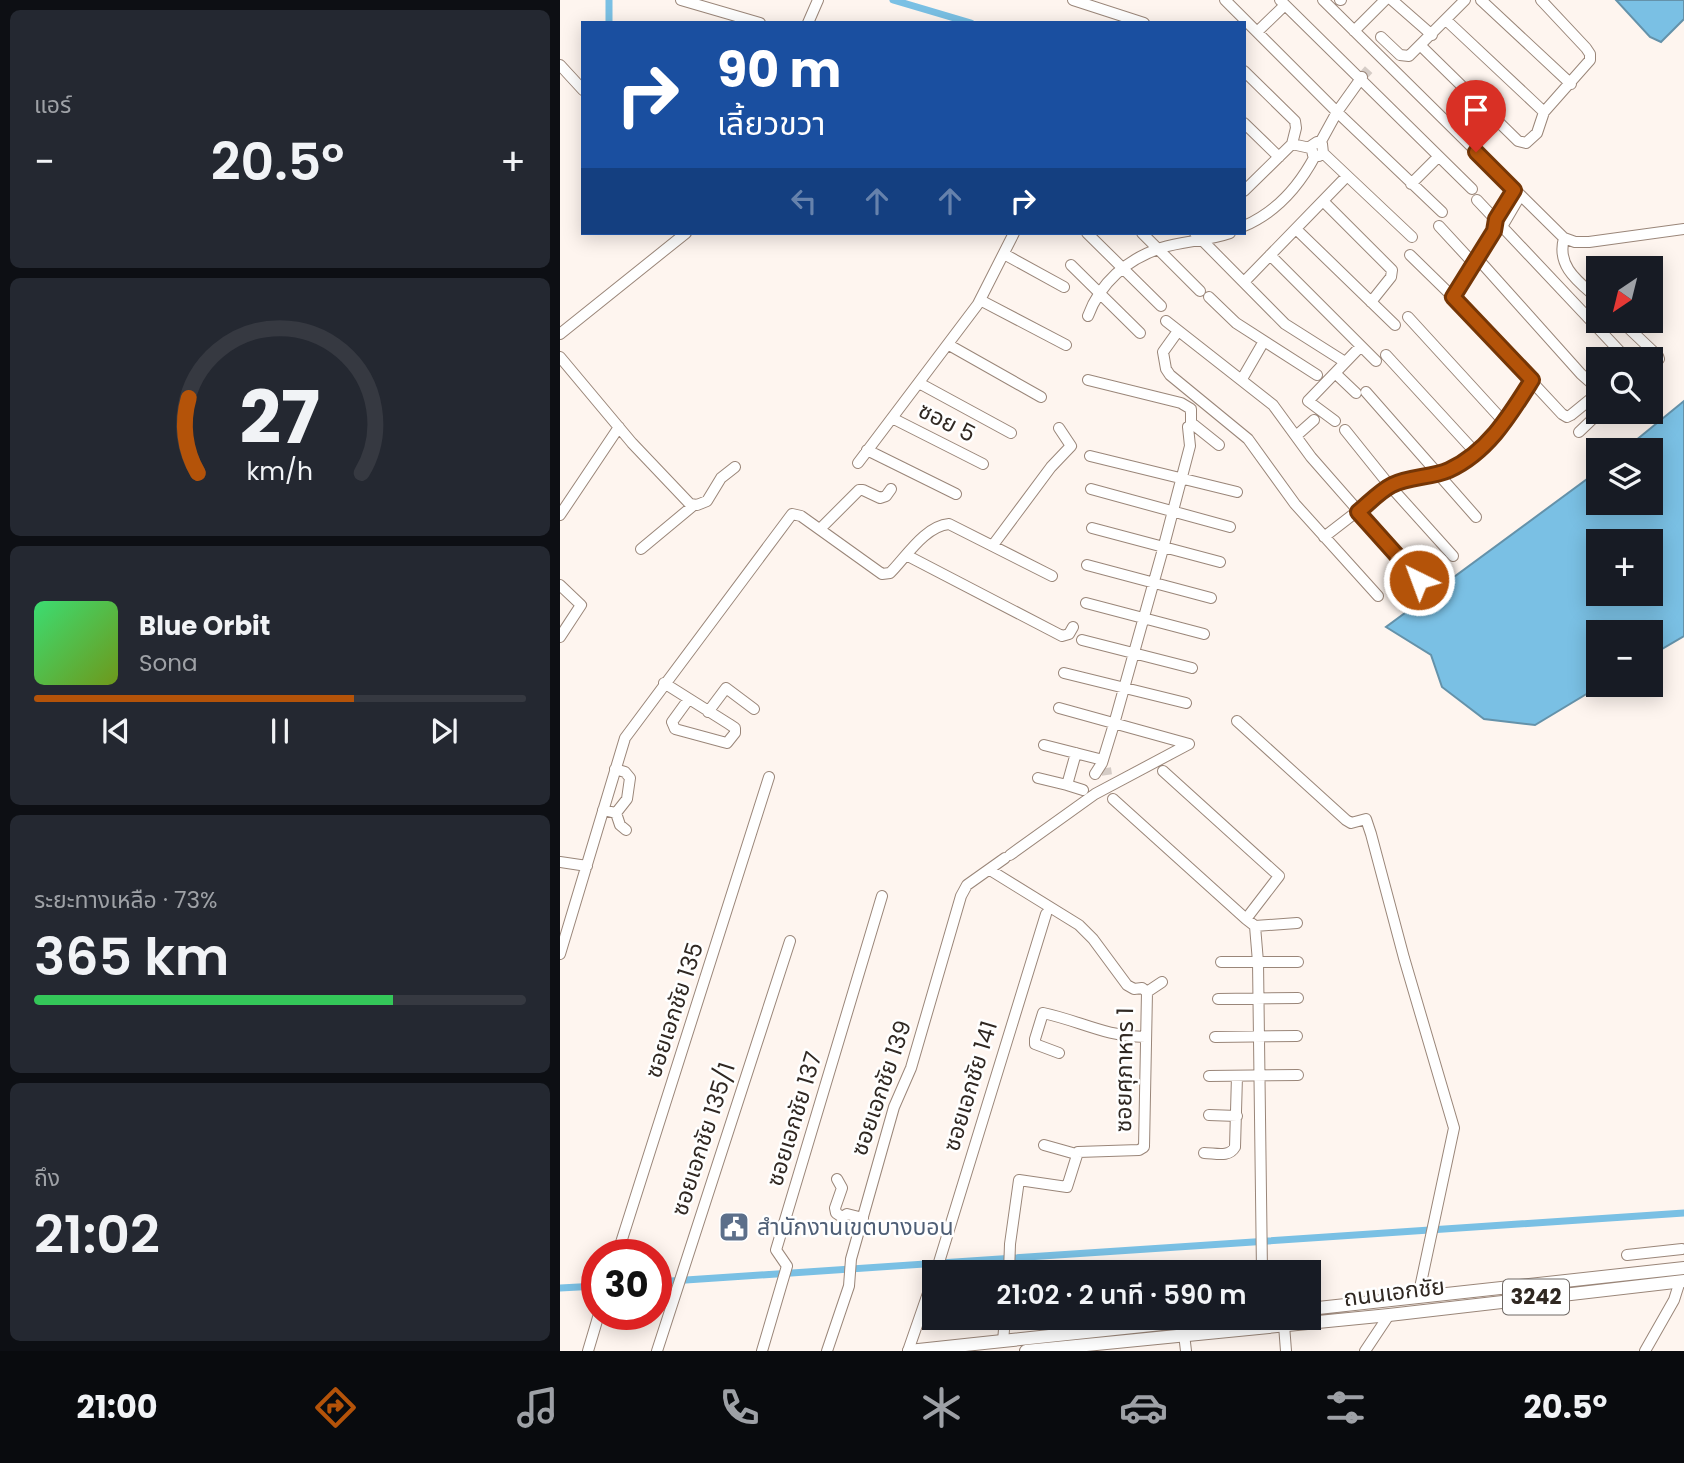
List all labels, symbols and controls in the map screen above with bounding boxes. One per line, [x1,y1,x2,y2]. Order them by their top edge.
text: 90 m [717,36,841,104]
icon: right [602,49,693,140]
pin [1446,80,1506,152]
text: แอร์ [34,89,71,121]
icon: arrive [1457,91,1495,129]
text: เลี้ยวขวา [717,101,825,146]
text: 20.5° [211,125,344,198]
text: − [34,135,55,188]
text: + [500,135,526,188]
icon: left [785,182,823,220]
icon: ahead [858,182,896,220]
icon: ahead [931,182,969,220]
icon: right [1004,182,1042,220]
north arrow [1586,256,1662,332]
map controls [1586,256,1663,697]
button: search [1586,347,1663,424]
text: 27 [240,368,320,469]
street label: ซอย 5 [913,394,981,450]
button: layers [1586,438,1663,515]
text: km/h [247,454,313,489]
button: + [1586,529,1663,606]
position arrow [1382,543,1456,617]
text: Blue Orbit [139,608,270,644]
button: − [1586,620,1663,697]
text: Sona [139,647,198,679]
icon: previous [97,712,135,750]
icon: pause [261,712,299,750]
icon: next [425,712,463,750]
text: ระยะทางเหลือ · 73% [34,884,217,916]
text: 365 km [34,920,229,993]
street label: ซอยเอกชัย 135 [637,938,711,1082]
street label: ซอยศุภาหาร 1 [1107,1007,1141,1133]
street label: ซอยเอกชัย 139 [843,1016,919,1160]
street label: ซอยเอกชัย 141 [935,1017,1005,1155]
street label: ซอยเอกชัย 137 [758,1048,830,1190]
street label: ซอยเอกชัย 135/1 [663,1058,743,1220]
text: ถึง [34,1162,60,1194]
text: 21:02 [34,1198,160,1271]
public building icon: สำนักงานเขตบางบอน [717,1210,751,1244]
place label: สำนักงานเขตบางบอน [757,1211,954,1243]
speed limit sign: 30 [581,1239,672,1330]
street label: ถนนเอกชัย [1341,1270,1447,1314]
text: 21:02 · 2 นาที · 590 m [997,1277,1246,1313]
road number: 3242 [1503,1280,1569,1314]
icon: directions [311,1383,360,1432]
icon: music [513,1383,562,1432]
icon: phone [715,1383,764,1432]
icon: climate [917,1383,966,1432]
icon: car [1119,1383,1168,1432]
icon: filters [1321,1383,1370,1432]
text: 21:00 [77,1384,158,1429]
text: 20.5° [1524,1384,1607,1429]

